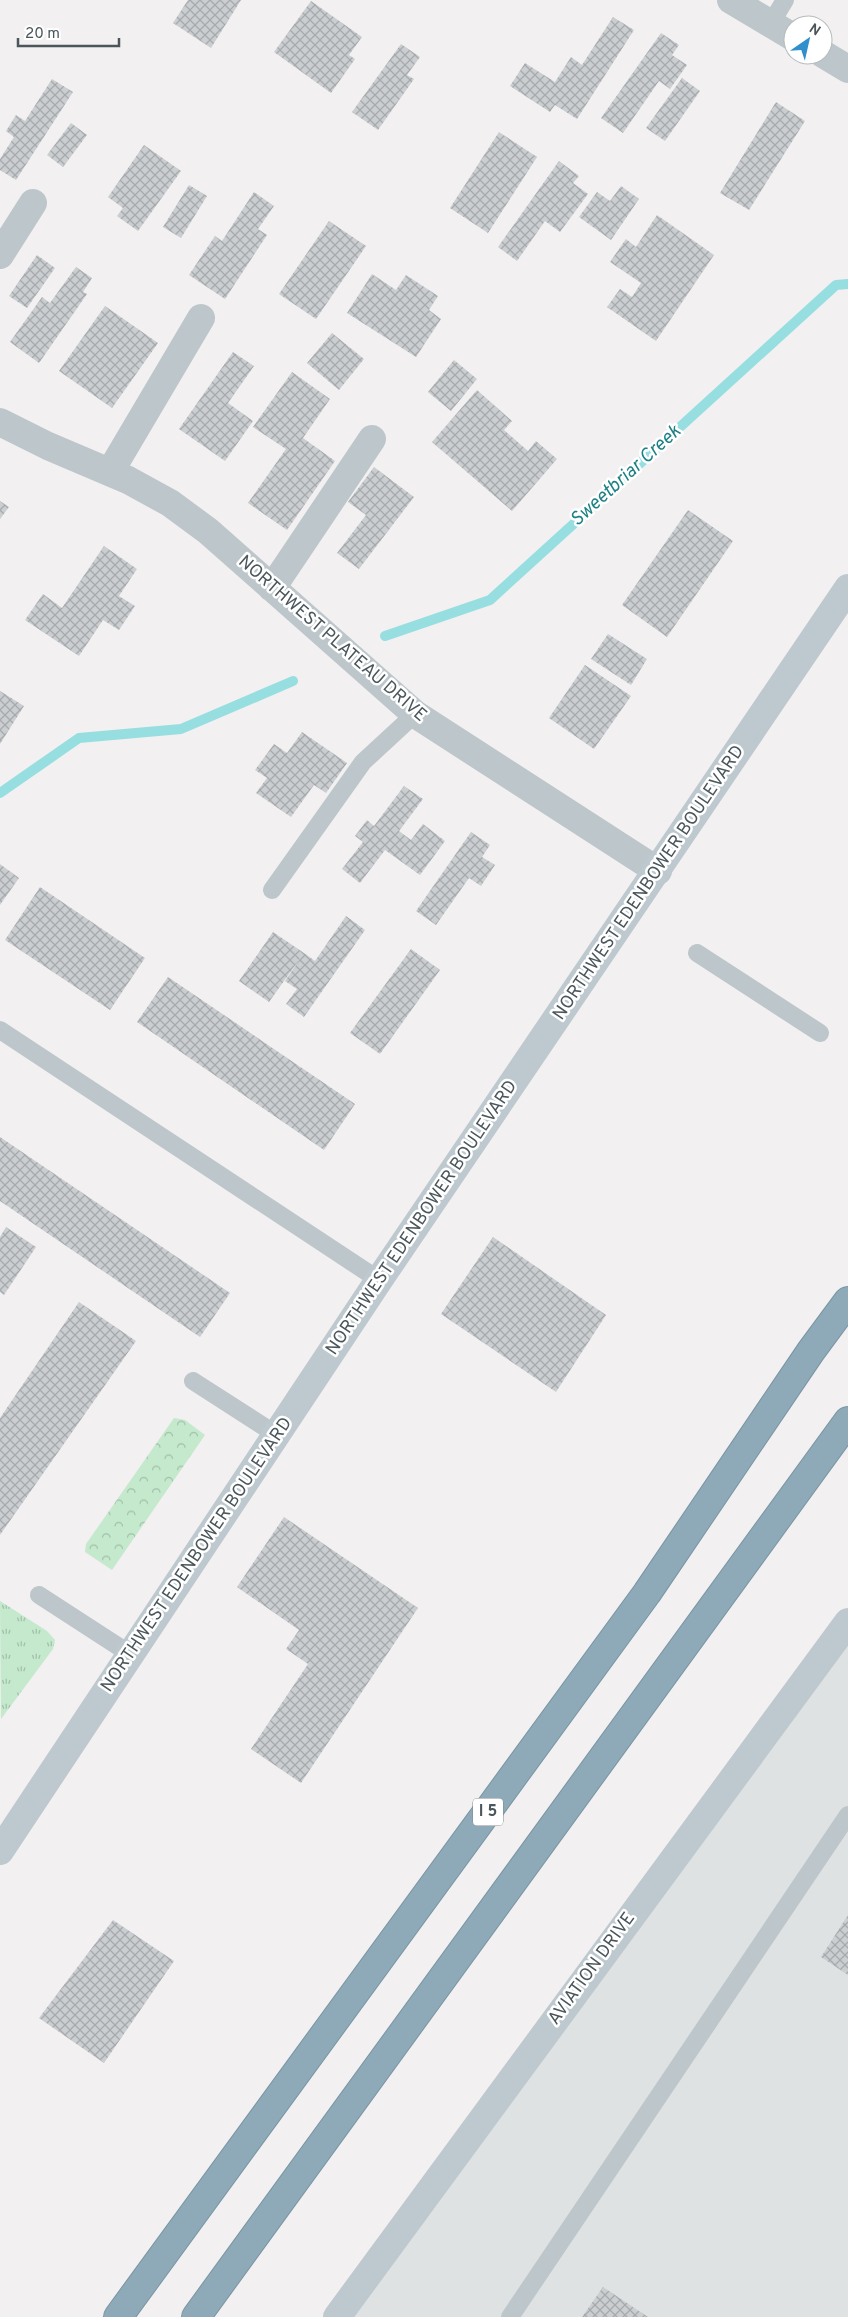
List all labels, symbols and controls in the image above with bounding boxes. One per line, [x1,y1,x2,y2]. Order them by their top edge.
scale bar [18,15,119,47]
north arrow [783,15,833,65]
text: N [806,21,823,40]
text: 20 m [25,25,60,44]
water label: Sweetbriar Creek [566,420,687,532]
street label: NORTHWEST PLATEAU DRIVE [233,551,431,727]
street label: NORTHWEST EDENBOWER BOULEVARD [548,741,750,1025]
street label: NORTHWEST EDENBOWER BOULEVARD [321,1076,523,1360]
street label: NORTHWEST EDENBOWER BOULEVARD [96,1413,298,1697]
road number: I 5 [473,1798,503,1825]
street label: AVIATION DRIVE [543,1908,641,2030]

